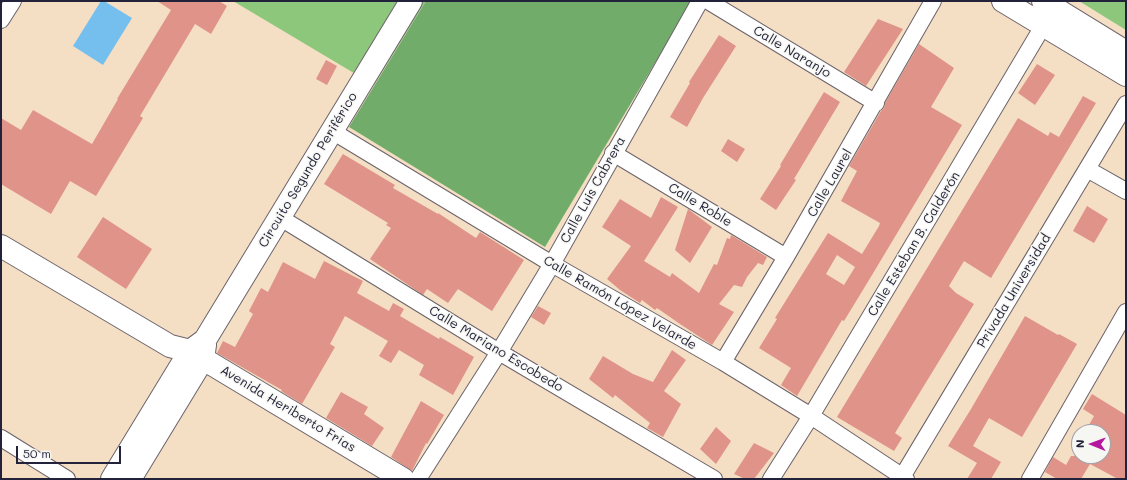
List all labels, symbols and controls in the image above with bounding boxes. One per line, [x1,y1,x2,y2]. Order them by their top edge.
street label: Calle Naranjo [750,23,834,81]
street label: Circuito Segundo Periférico [255,90,361,250]
street label: Calle Luis Cabrera [557,134,629,246]
street label: Calle Laurel [804,146,856,220]
street label: Calle Esteban B. Calderón [865,169,963,319]
street label: Calle Roble [665,180,735,230]
street label: Privada Universidad [974,231,1054,351]
street label: Calle Ramón López Velarde [541,253,699,353]
street label: Calle Mariano Escobedo [426,303,566,395]
street label: Avenida Heriberto Frías [218,362,358,456]
north arrow [1071,424,1111,464]
scale bar [18,438,123,464]
text: N [1072,439,1087,448]
text: 50 m [23,445,51,461]

